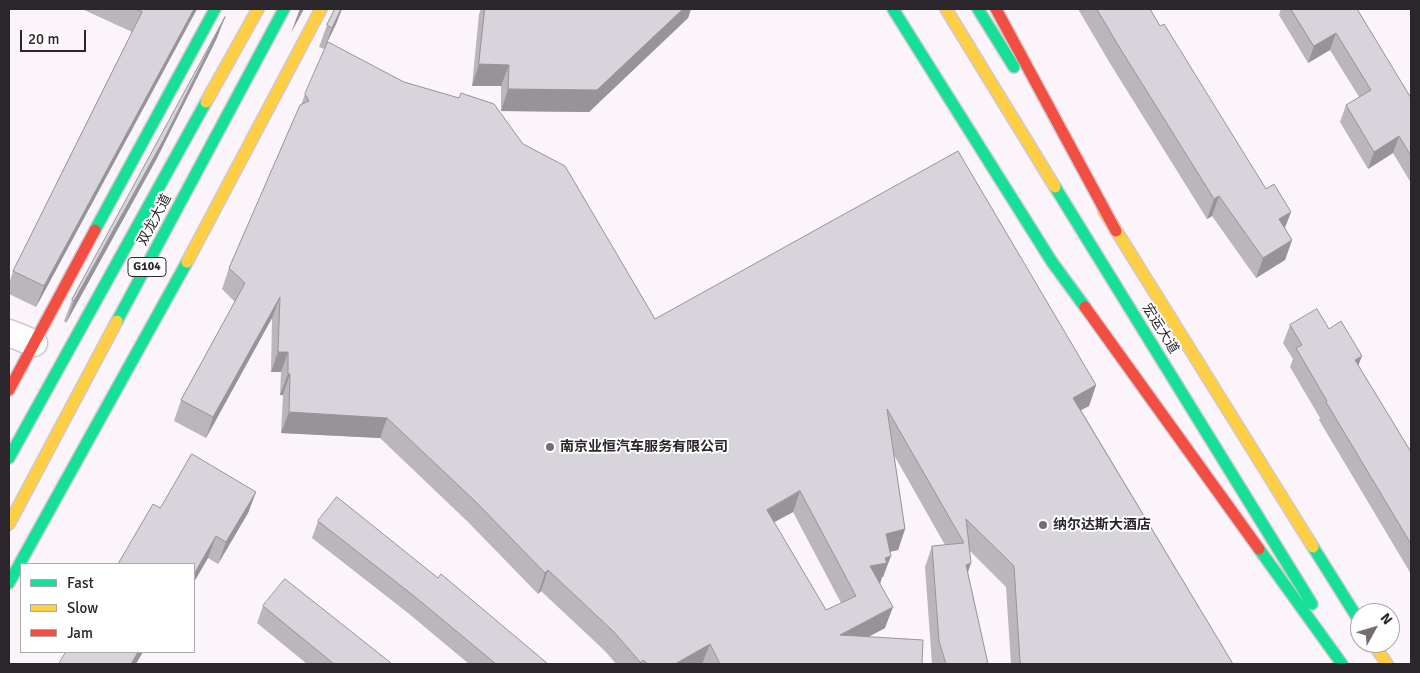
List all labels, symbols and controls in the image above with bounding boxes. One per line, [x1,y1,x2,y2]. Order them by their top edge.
scale bar [22,20,89,52]
text: 20 m [28,30,59,48]
street label: 双龙大道 [134,191,176,249]
road number: G104 [128,258,166,276]
street label: 宏运大道 [1138,301,1182,357]
place label: 南京业恒汽车服务有限公司 [560,439,728,455]
marker: 南京业恒汽车服务有限公司 [544,441,556,453]
place label: 纳尔达斯大酒店 [1053,517,1151,533]
marker: 纳尔达斯大酒店 [1037,519,1049,531]
legend [20,563,195,653]
text: Fast [67,574,94,592]
text: Slow [67,599,98,617]
north arrow [1350,603,1400,653]
text: N [1377,610,1396,628]
text: Jam [67,624,93,642]

